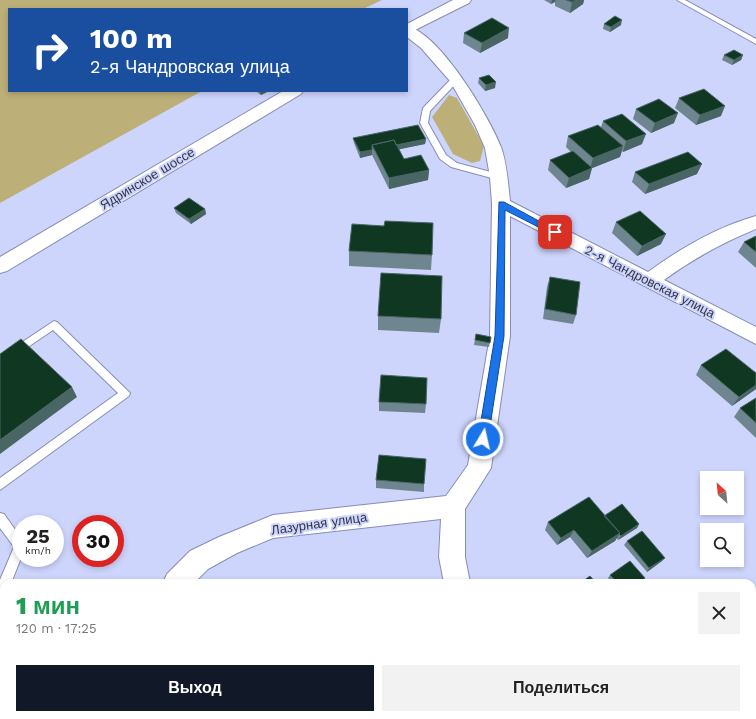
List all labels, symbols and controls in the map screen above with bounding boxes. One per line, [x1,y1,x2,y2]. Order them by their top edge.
text: 100 m [90,22,173,55]
icon: right [24,24,76,76]
text: 2-я Чандровская улица [90,56,290,77]
street label: Ядринское шоссе [97,144,197,213]
pin [538,215,572,249]
icon: arrive [544,221,566,243]
street label: 2-я Чандровская улица [582,242,718,321]
position arrow [462,418,504,460]
north arrow [700,471,744,515]
map controls [700,471,744,567]
street label: Лазурная улица [270,509,369,538]
speed limit sign: 30 [72,515,124,567]
button: search [700,523,744,567]
text: 25 [26,524,50,548]
text: km/h [25,545,51,556]
text: 1 мин [16,592,80,620]
button: close [698,592,740,634]
text: 120 m · 17:25 [16,621,96,636]
button: Выход [16,665,374,711]
button: Поделиться [382,665,740,711]

